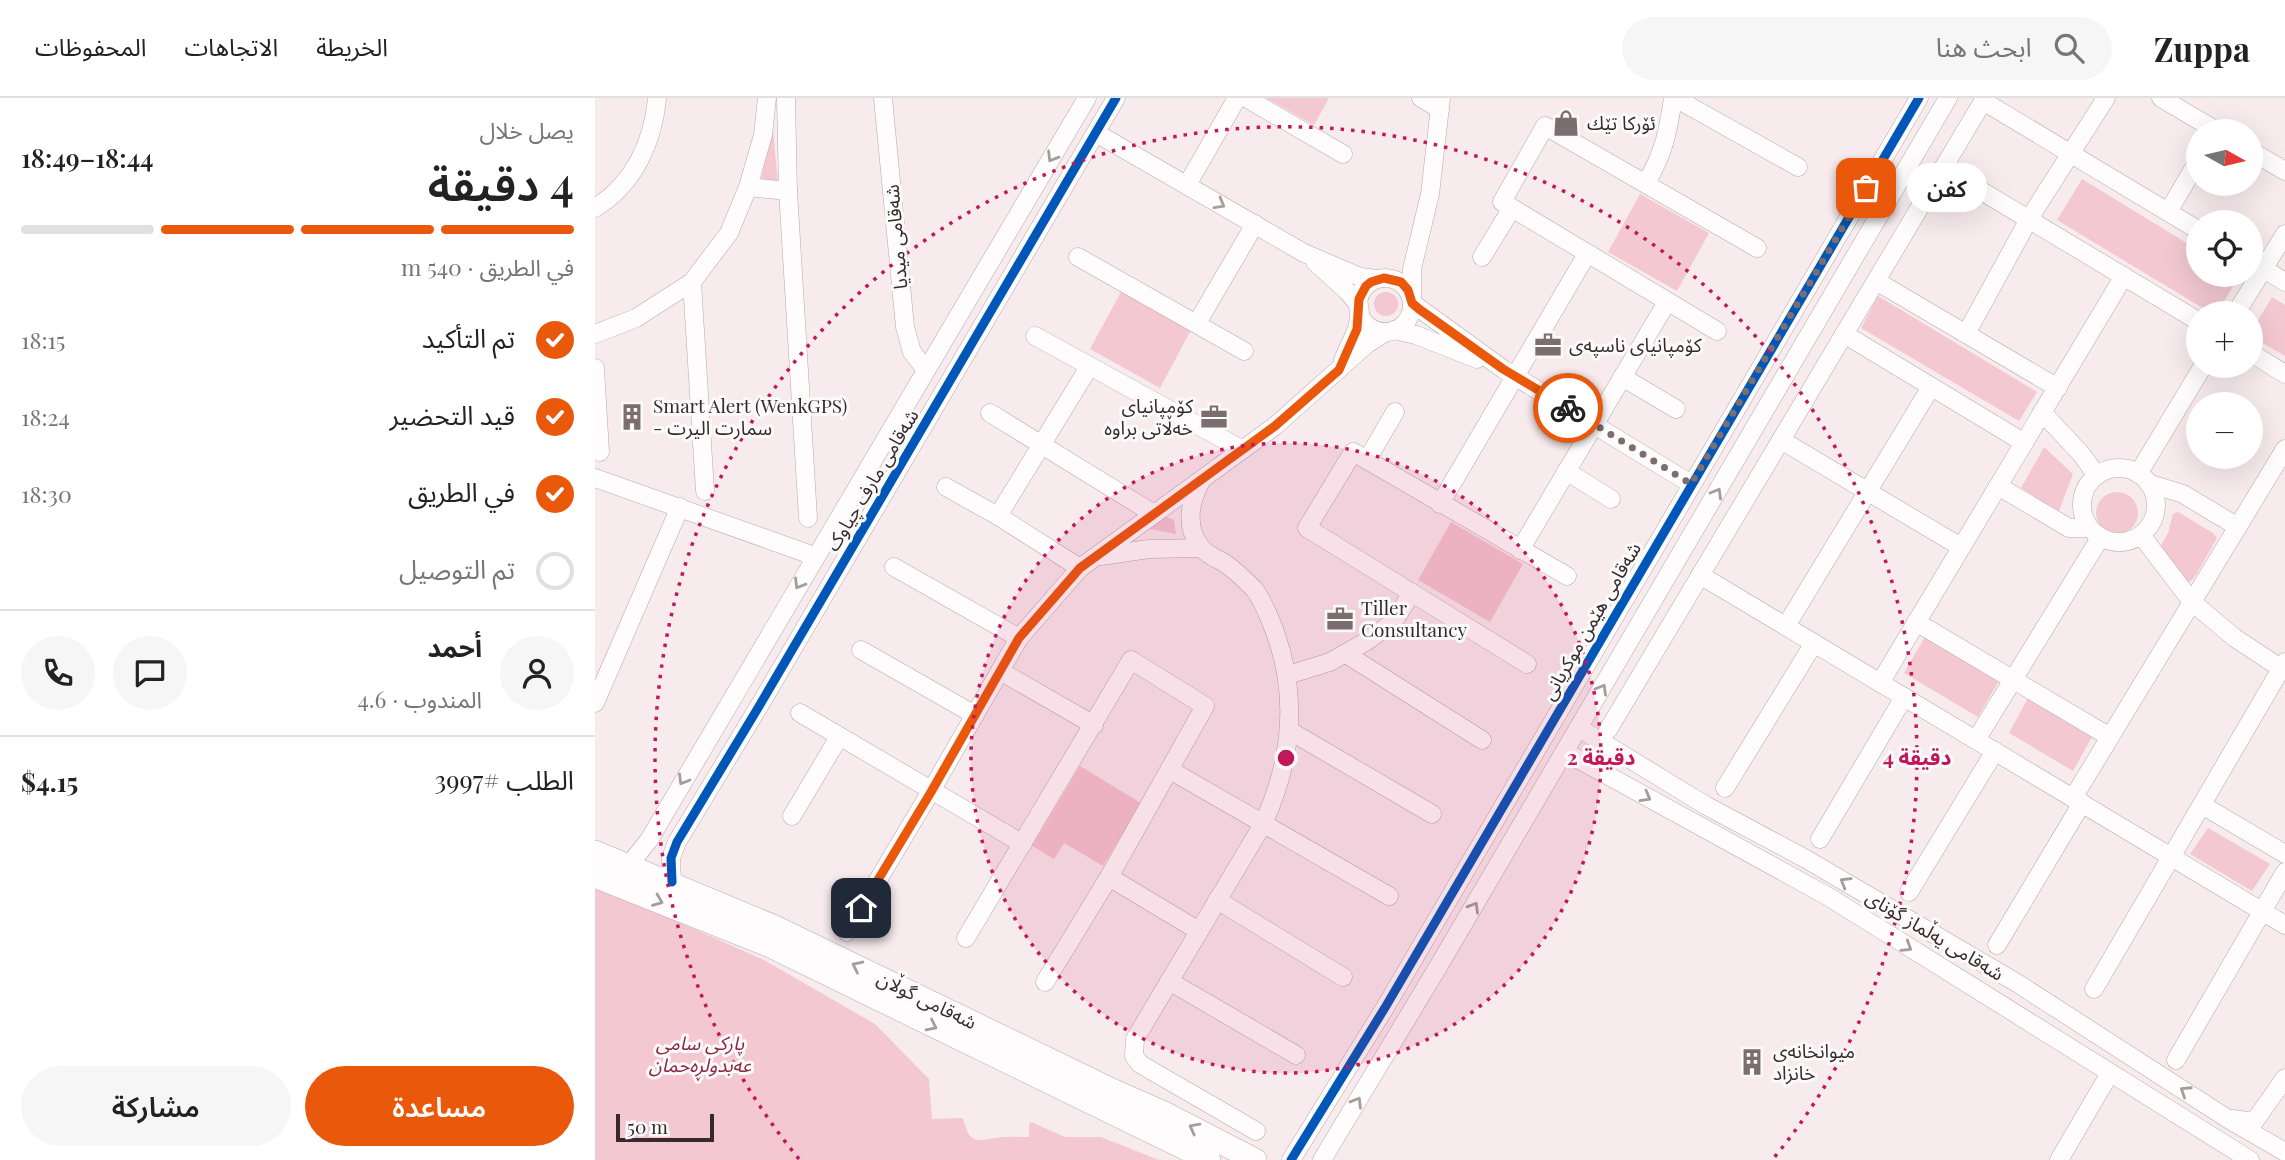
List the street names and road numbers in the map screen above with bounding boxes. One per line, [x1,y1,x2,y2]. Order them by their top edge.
street label: شەقامی میدیا [877,184,913,291]
street label: شەقامی مارف چیاوک [819,404,925,556]
street label: شەقامی هێمن موکریانی [1534,537,1646,704]
street label: شەقامی یەڵماز گۆنای [1862,883,2009,986]
street label: شەقامی گوڵان [873,964,982,1034]

